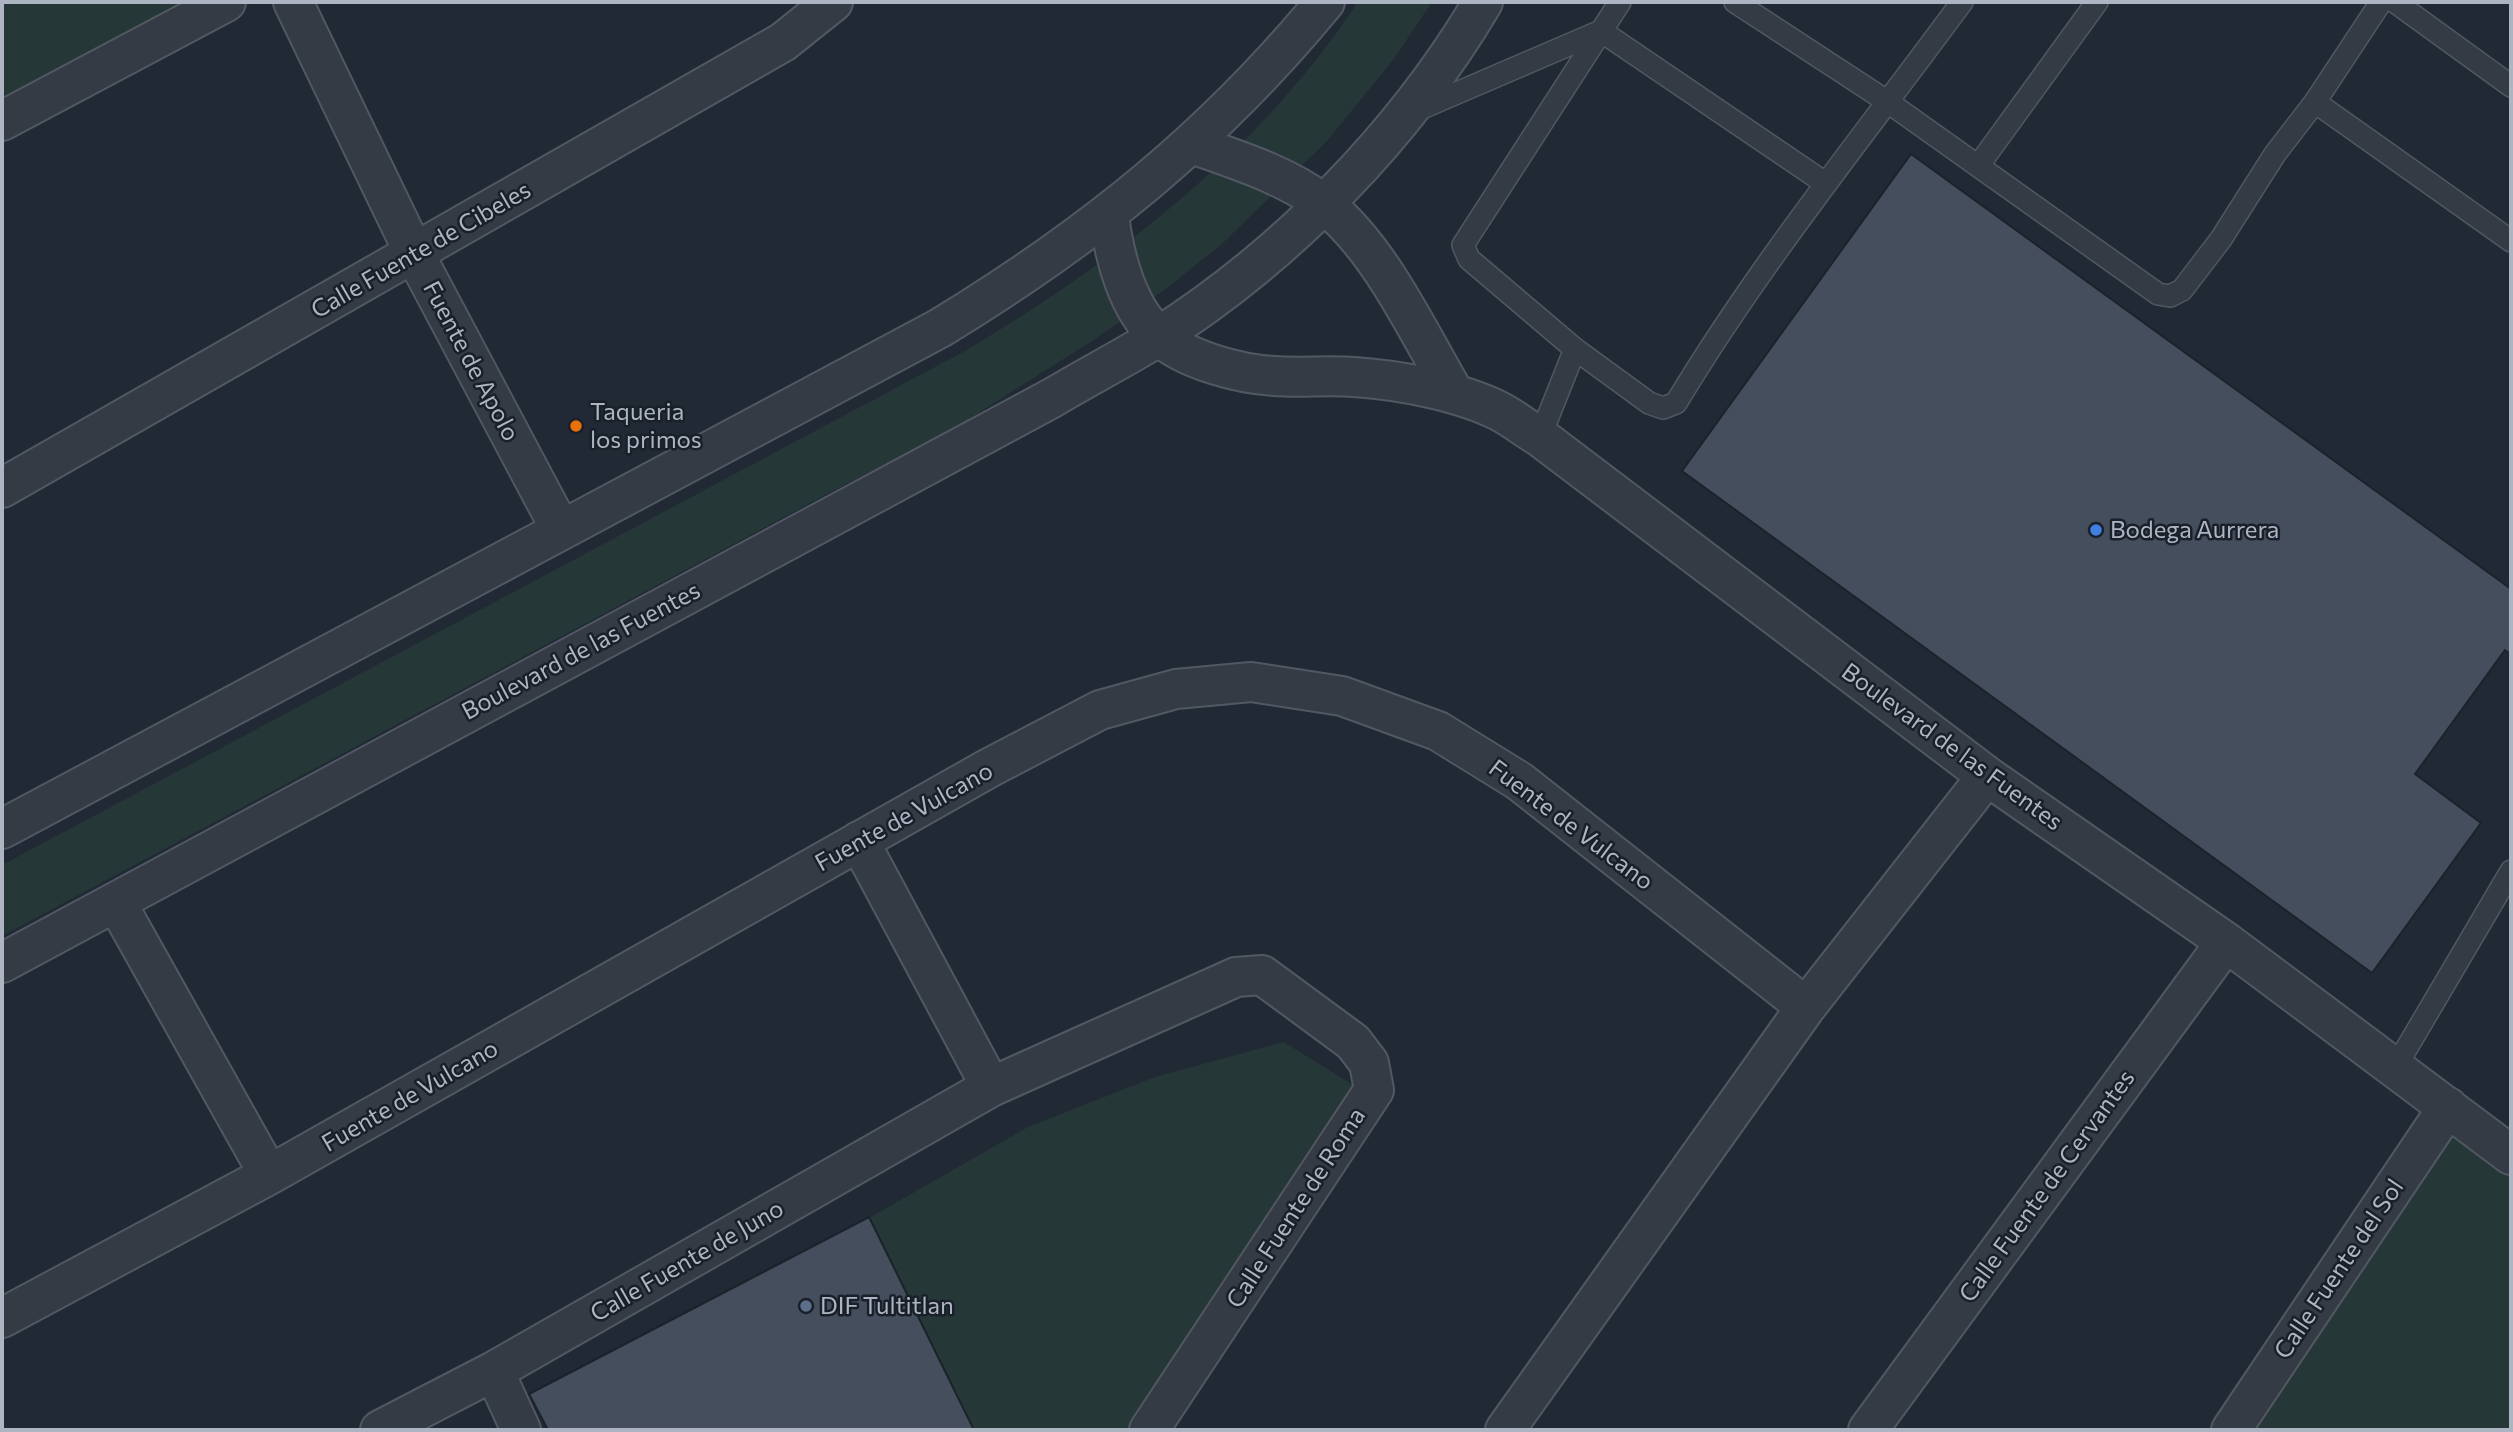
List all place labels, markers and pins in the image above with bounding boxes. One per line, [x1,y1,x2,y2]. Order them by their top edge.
place label: Taqueria los primos [590,398,702,454]
marker: Taqueria los primos [568,418,584,434]
place label: Bodega Aurrera [2110,516,2279,544]
marker: Bodega Aurrera [2088,522,2104,538]
place label: DIF Tultitlan [820,1292,954,1320]
marker: DIF Tultitlan [798,1298,814,1314]

